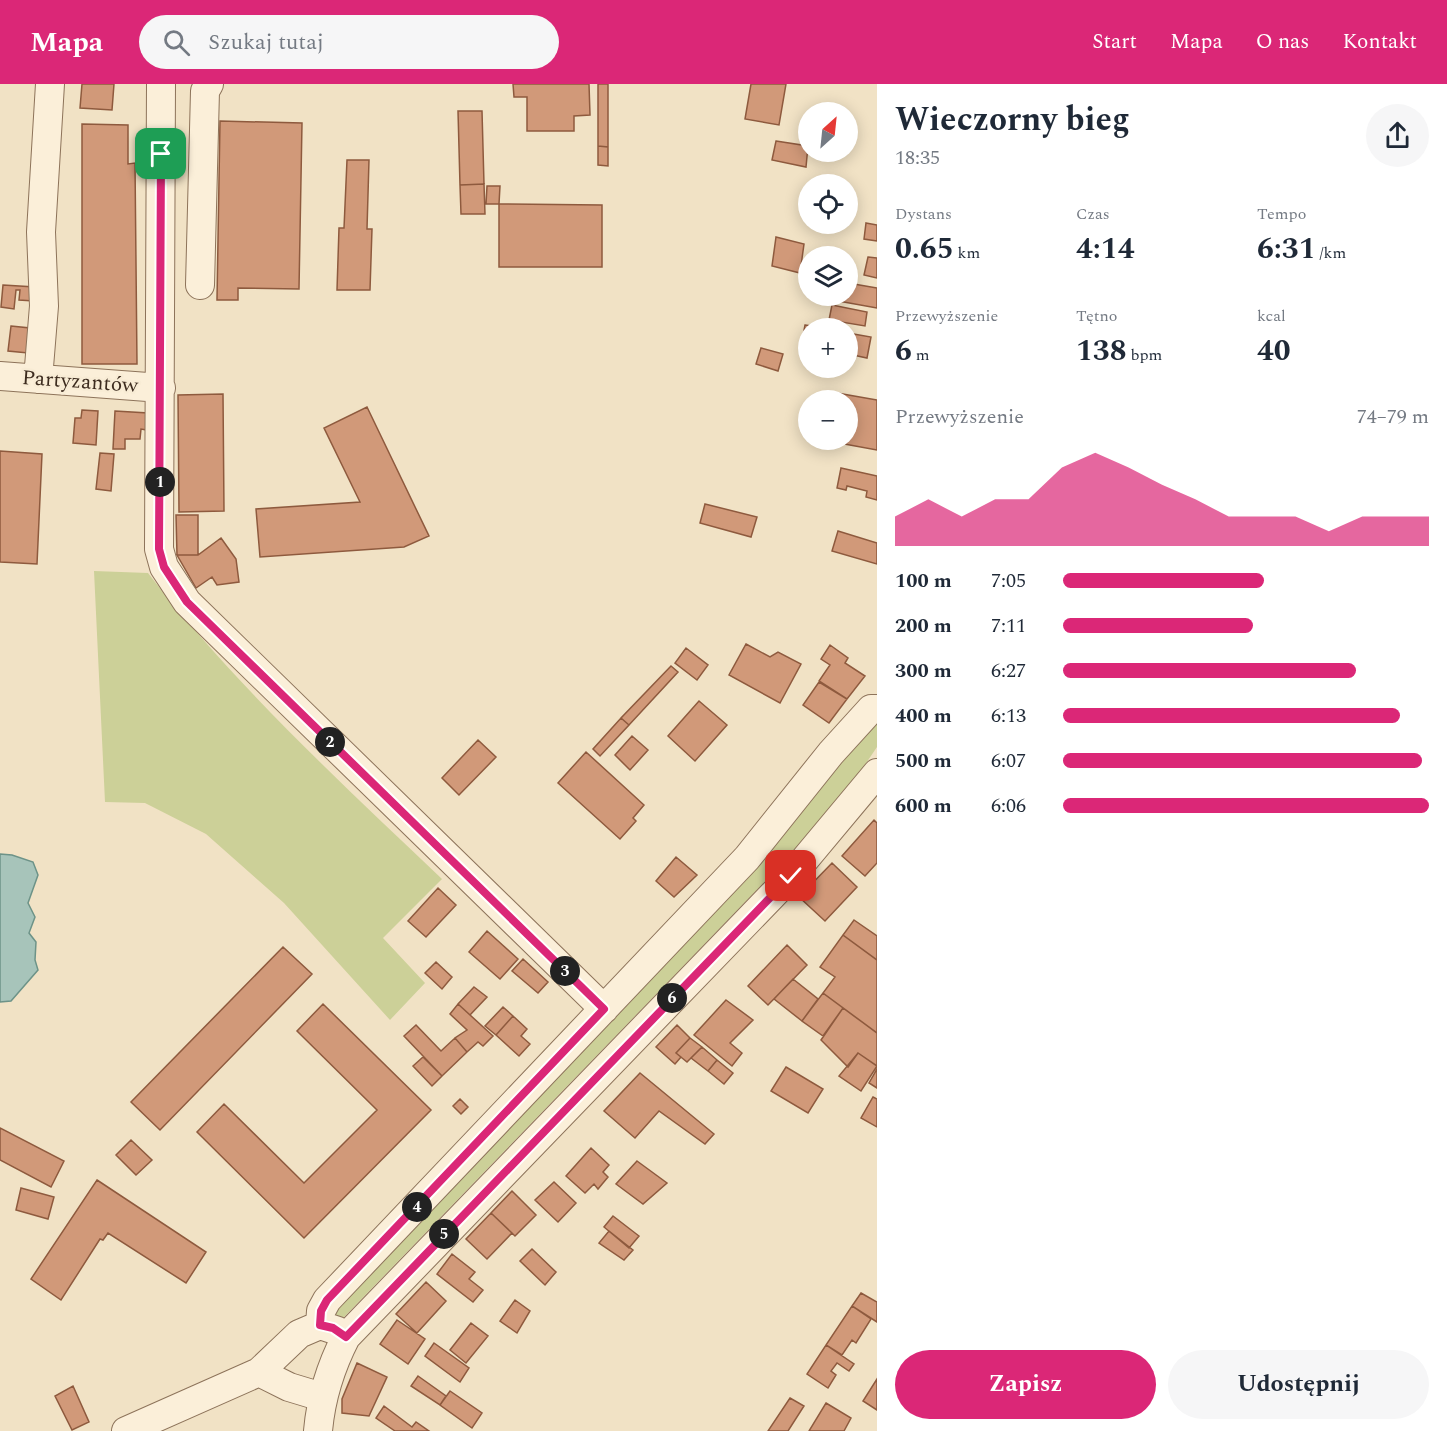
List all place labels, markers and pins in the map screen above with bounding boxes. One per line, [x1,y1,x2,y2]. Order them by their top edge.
pin [135,128,186,179]
pin: 1 [145,467,175,497]
pin: 2 [315,727,345,757]
pin [765,850,816,901]
pin: 3 [550,956,580,986]
pin: 6 [657,983,687,1013]
pin: 4 [402,1192,432,1222]
pin: 5 [429,1219,459,1249]

